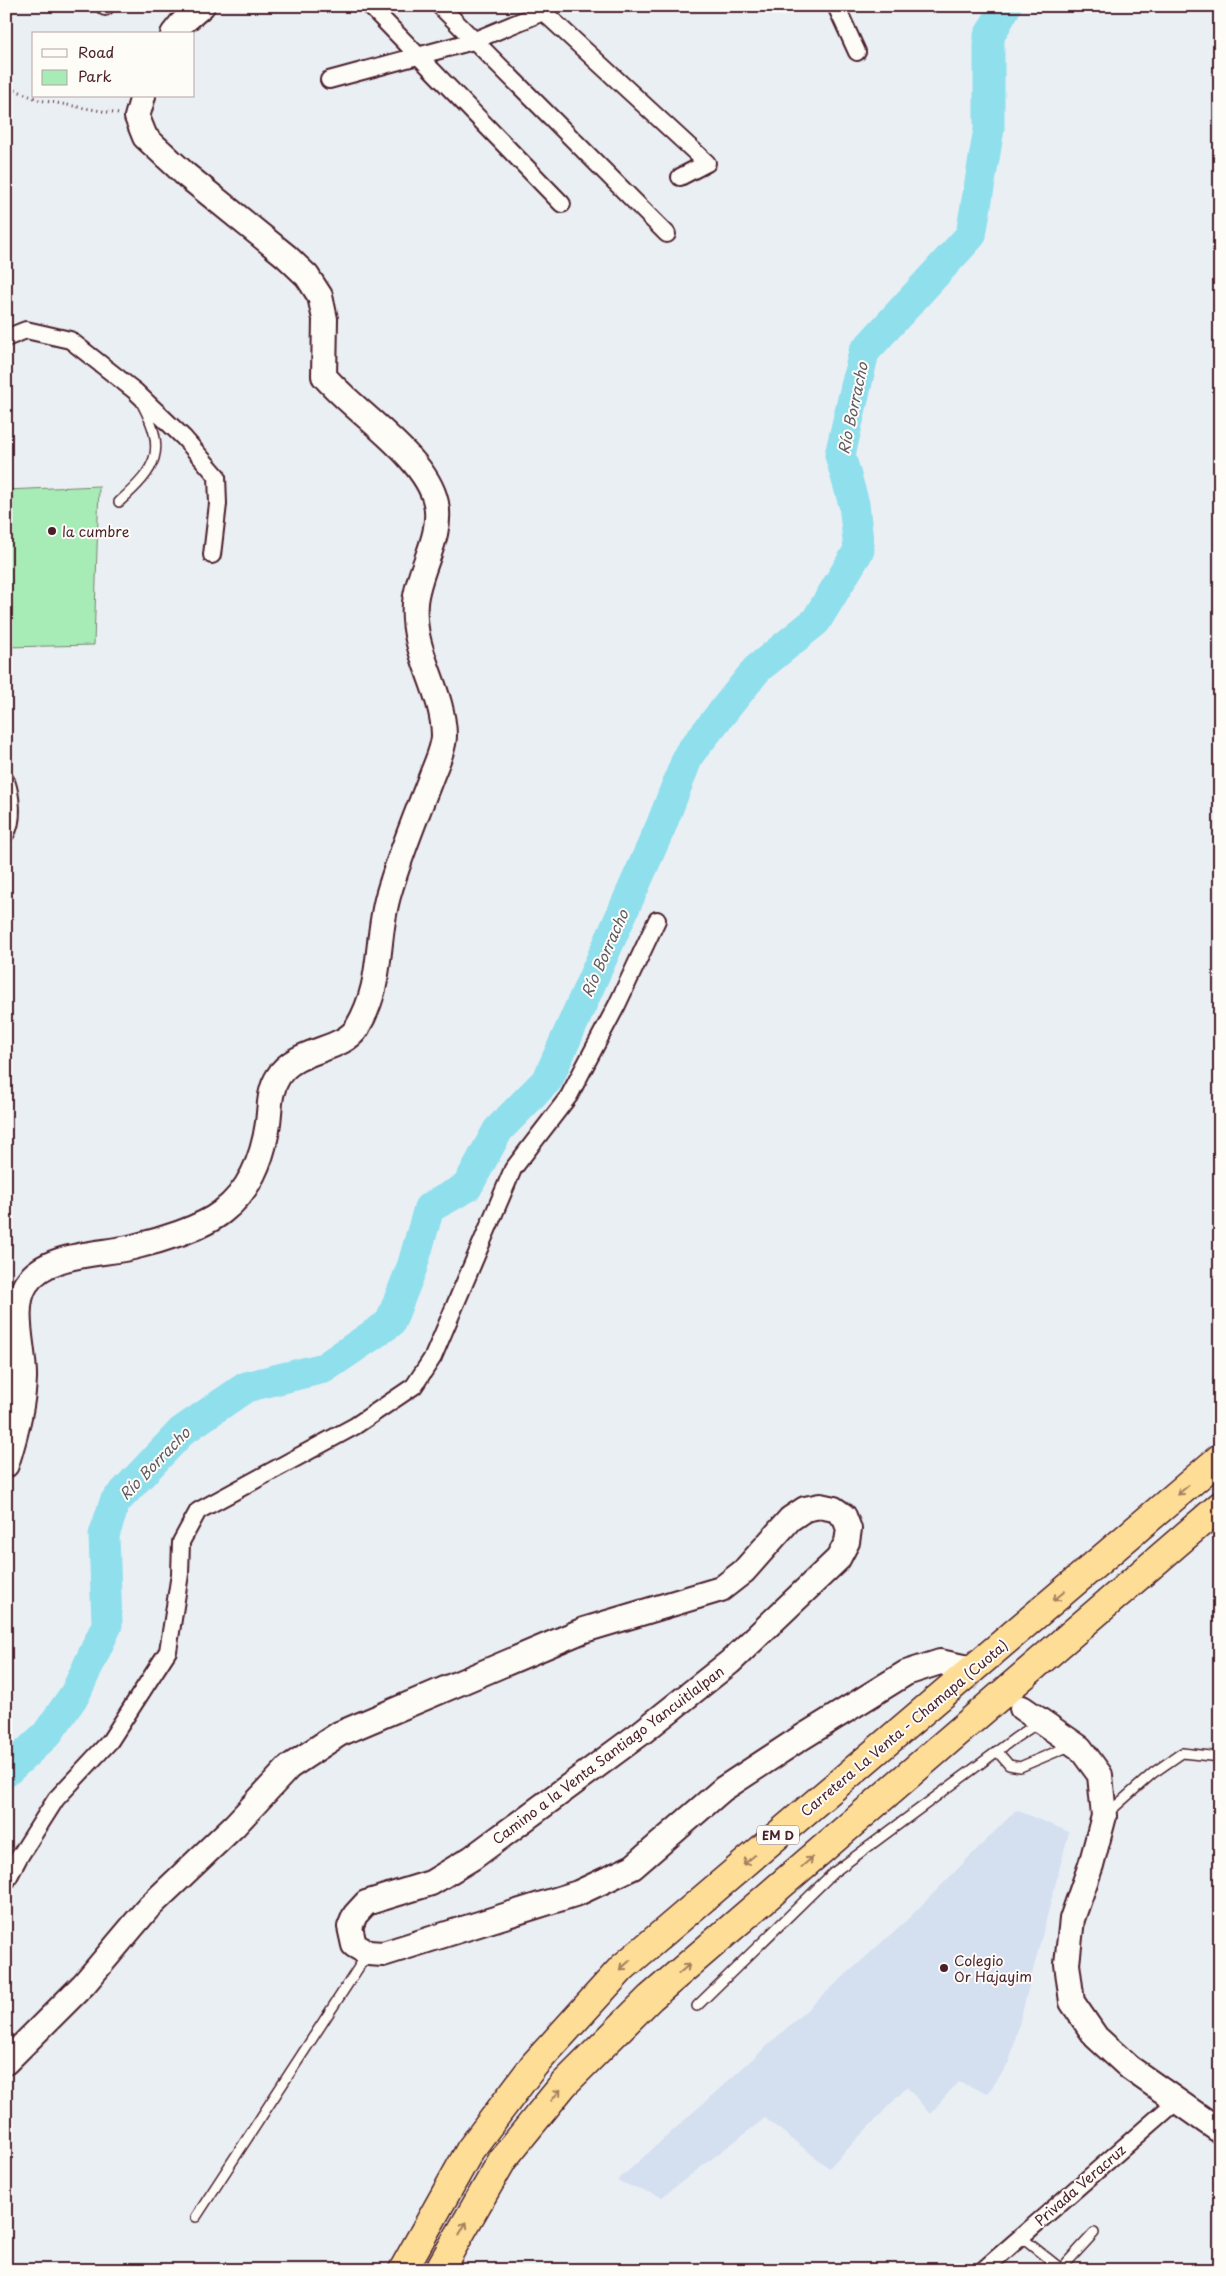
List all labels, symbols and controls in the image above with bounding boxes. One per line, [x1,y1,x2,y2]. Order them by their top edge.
legend [32,32,195,98]
text: Road [78,40,114,63]
text: Park [78,64,112,87]
water label: Río Borracho [831,359,873,456]
place label: la cumbre [62,521,130,542]
marker: la cumbre [46,525,58,537]
water label: Río Borracho [575,904,634,1000]
water label: Río Borracho [113,1420,196,1505]
one-way arrow [1177,1485,1190,1496]
one-way arrow [1053,1590,1066,1601]
street label: Carretera La Venta - Chamapa (Cuota) [796,1635,1012,1821]
street label: Camino a la Venta Santiago Yancuitlalpan [488,1661,728,1849]
road number: EM D [757,1826,799,1844]
one-way arrow [743,1854,756,1865]
one-way arrow [801,1857,814,1868]
place label: Colegio Or Hajayim [954,1950,1032,1987]
one-way arrow [619,1959,632,1971]
marker: Colegio Or Hajayim [938,1962,950,1974]
one-way arrow [677,1963,690,1974]
one-way arrow [550,2088,561,2101]
street label: Privada Veracruz [1030,2139,1130,2230]
one-way arrow [459,2221,469,2235]

